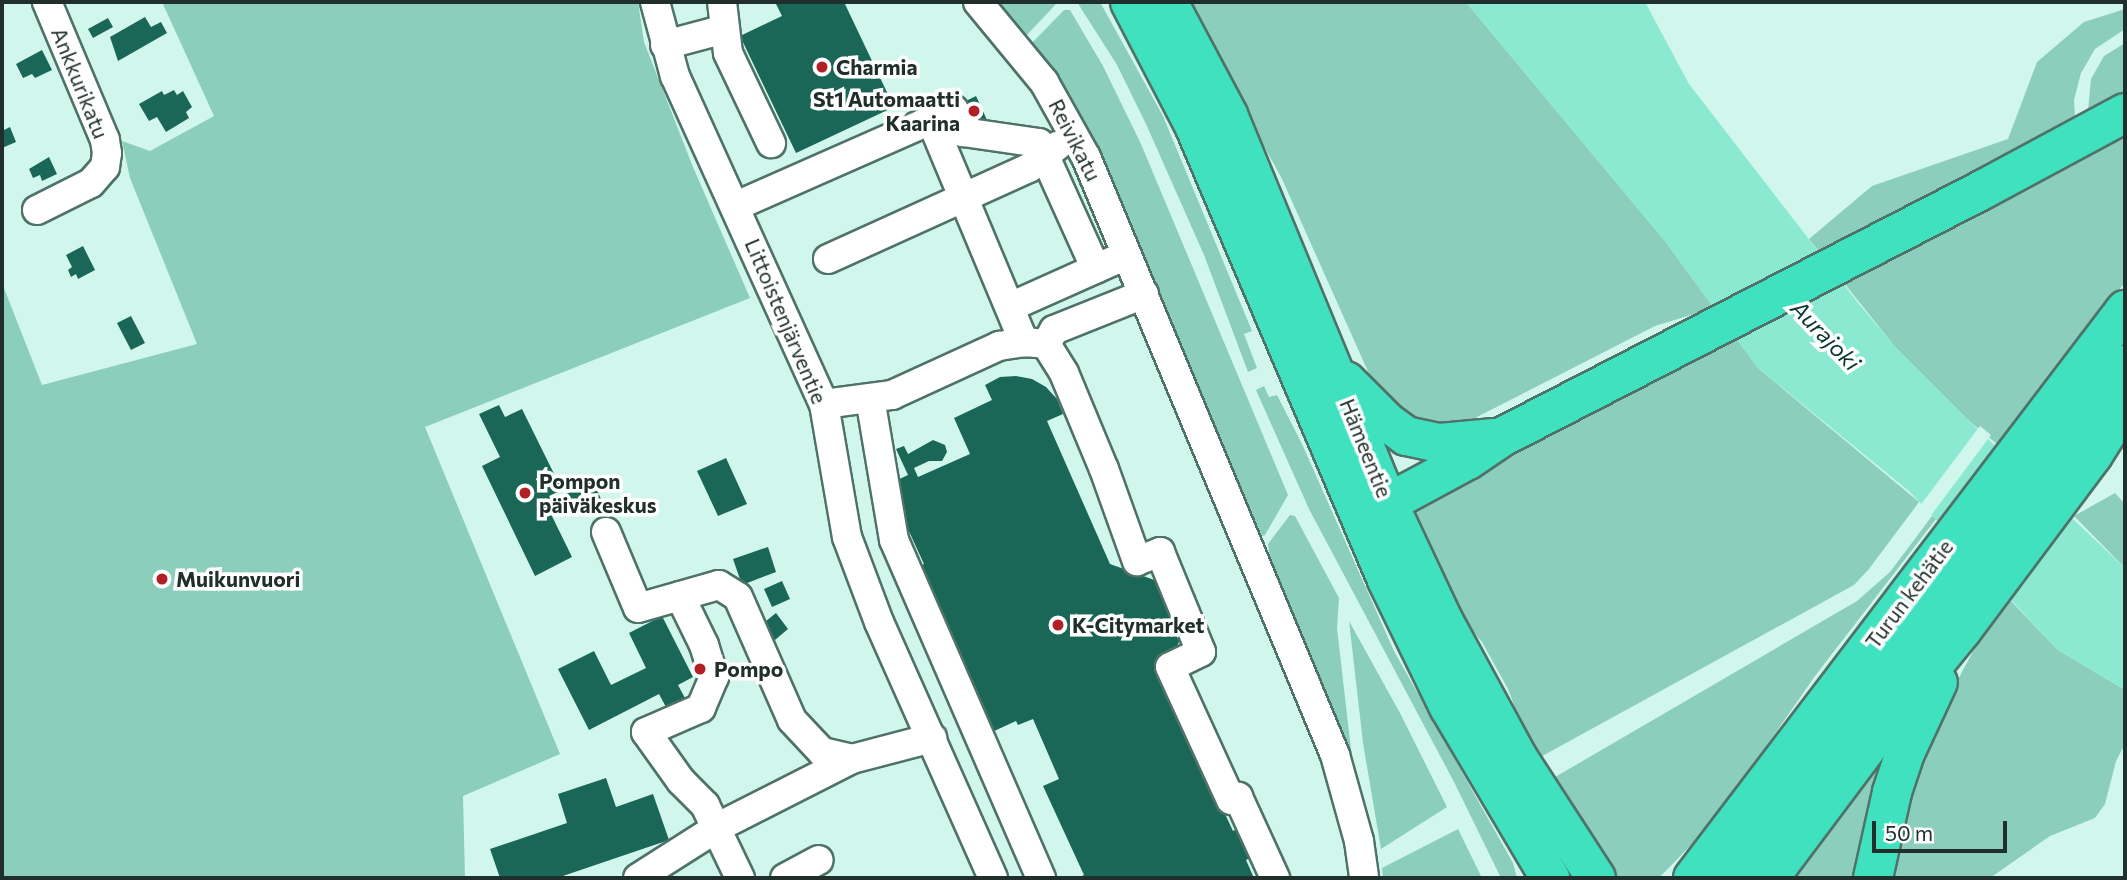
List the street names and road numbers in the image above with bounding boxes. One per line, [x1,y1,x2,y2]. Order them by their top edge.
street label: Ankkurikatu [46,24,114,142]
street label: Reivikatu [1044,95,1106,185]
street label: Littoistenjärventie [740,235,832,407]
street label: Hämeentie [1335,395,1397,501]
street label: Turun kehätie [1860,535,1958,653]

